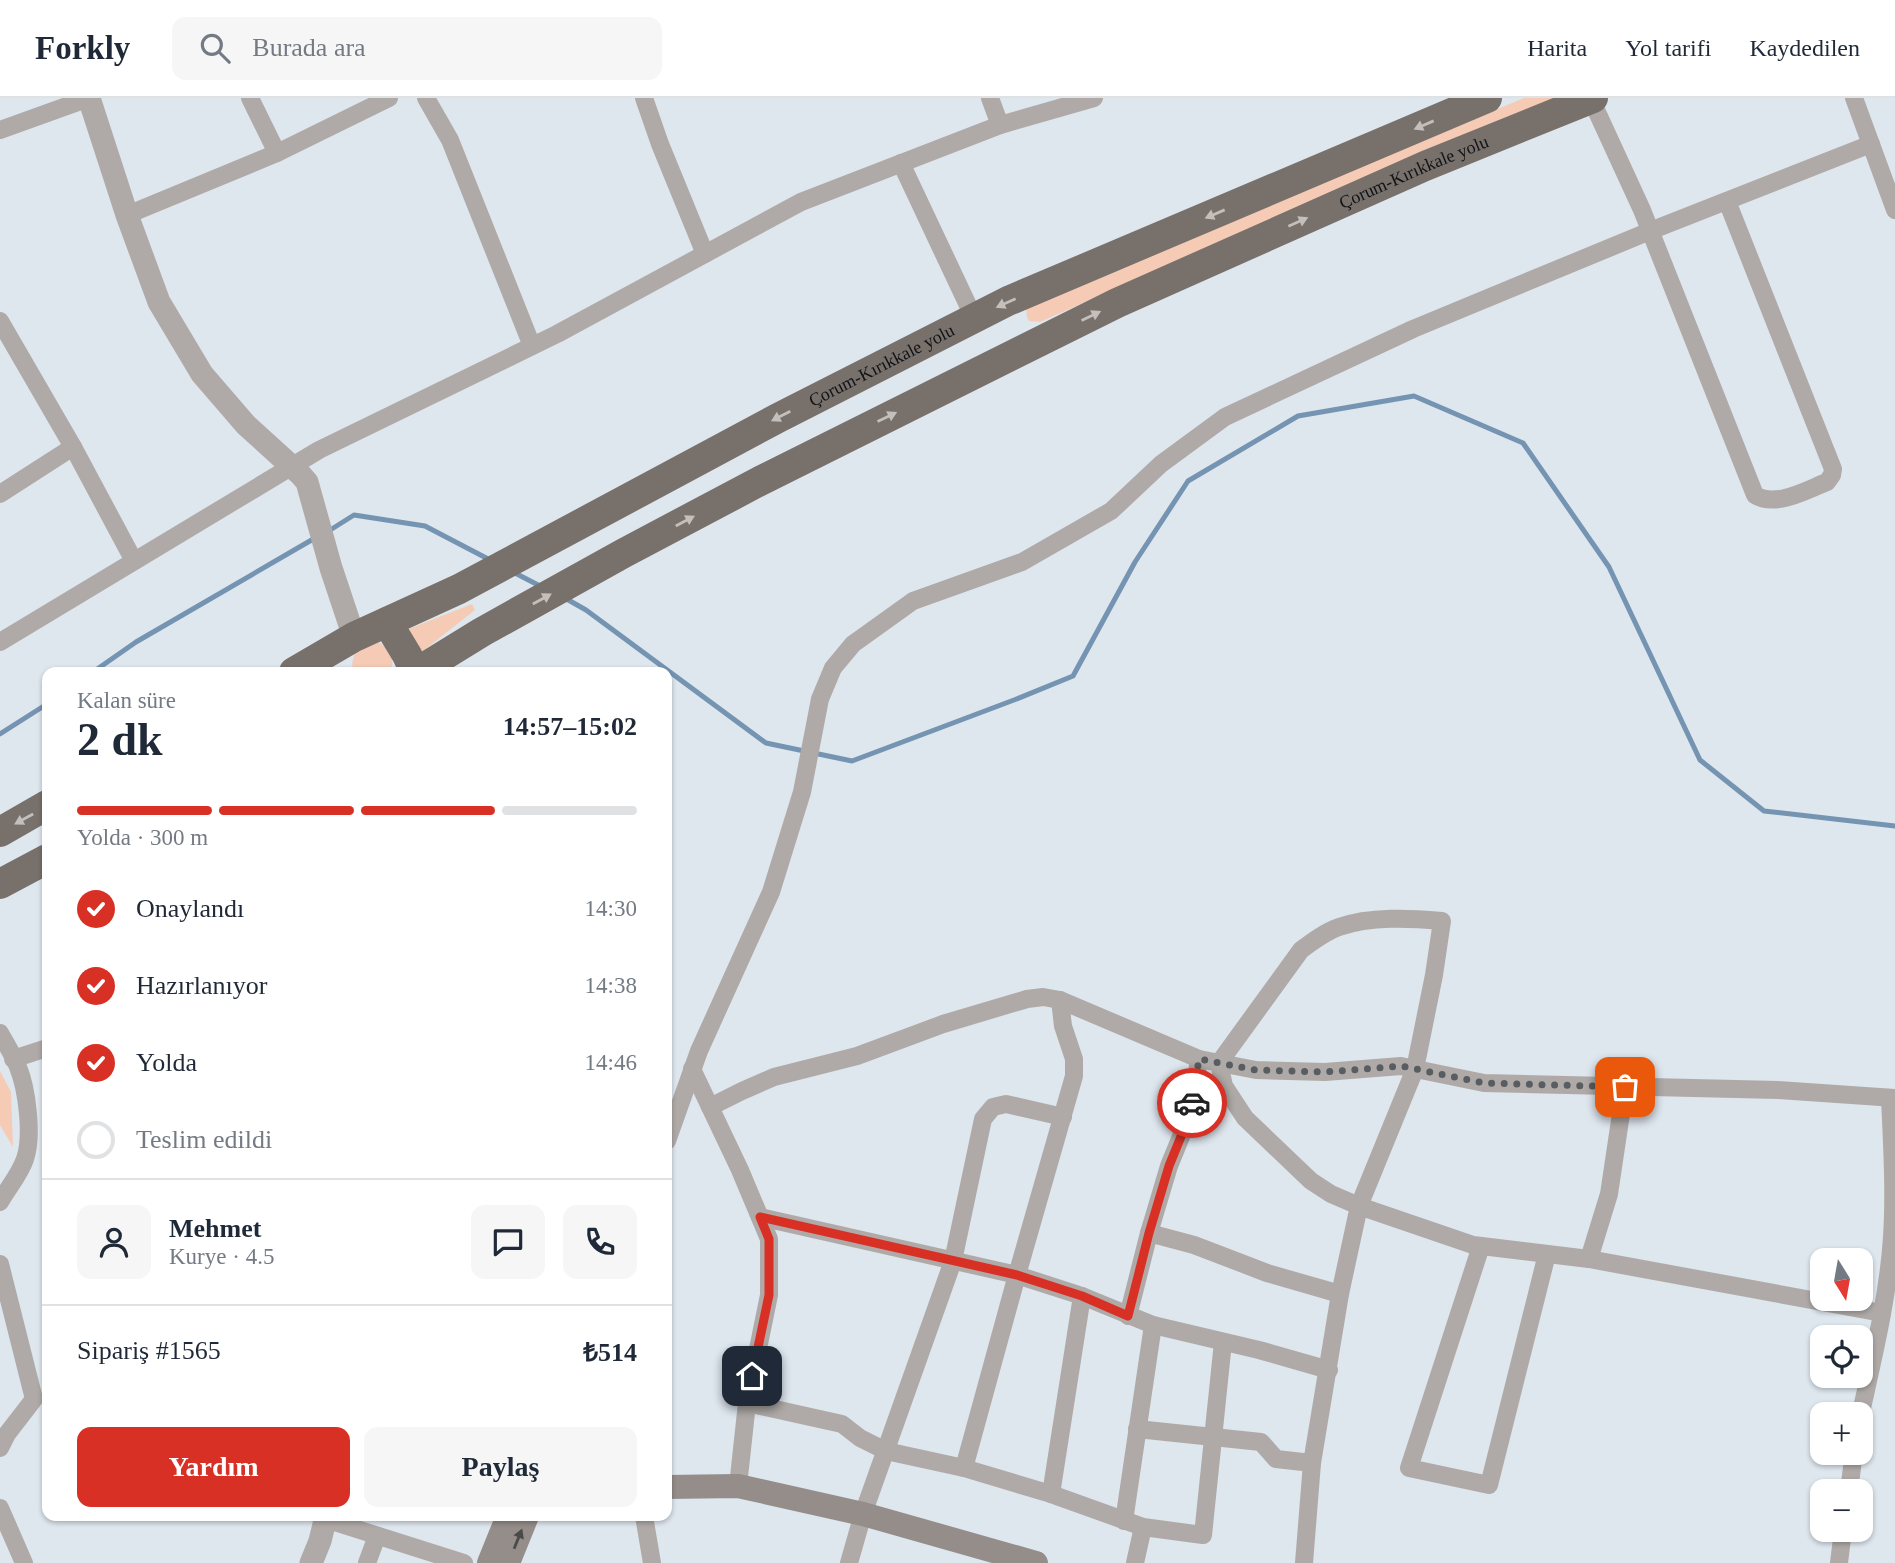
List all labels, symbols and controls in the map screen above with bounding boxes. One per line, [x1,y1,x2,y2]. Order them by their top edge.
search box [172,17,662,80]
icon: search [196,29,234,67]
text: Forkly [35,30,130,66]
text: Burada ara [252,33,366,62]
text: Harita [1527,35,1587,61]
text: Yol tarifi [1625,35,1711,61]
text: Kaydedilen [1749,35,1860,61]
one-way arrow [1414,119,1435,130]
street label: Çorum-Kırıkkale yolu [1336,131,1491,213]
one-way arrow [1204,208,1225,219]
one-way arrow [1288,216,1308,228]
one-way arrow [996,297,1016,309]
one-way arrow [1081,311,1101,322]
street label: Çorum-Kırıkkale yolu [805,320,958,411]
one-way arrow [771,411,791,422]
one-way arrow [877,412,897,423]
one-way arrow [675,515,694,527]
one-way arrow [532,593,552,605]
text: Kalan süre [77,688,176,713]
text: 14:57–15:02 [503,712,637,741]
text: 2 dk [77,714,163,765]
one-way arrow [14,813,33,825]
text: Yolda · 300 m [77,825,208,850]
icon: check [77,890,115,928]
text: Onaylandı [136,894,244,923]
text: 14:30 [585,896,637,921]
icon: check [77,967,115,1005]
text: Hazırlanıyor [136,971,267,1000]
text: 14:38 [585,973,637,998]
icon: check [77,1044,115,1082]
text: Yolda [136,1048,197,1077]
text: 14:46 [585,1050,637,1075]
pin [1595,1057,1655,1117]
courier [1157,1068,1227,1138]
icon: bag [1606,1068,1644,1106]
icon: car [1173,1084,1211,1122]
text: Teslim edildi [136,1125,272,1154]
button: person [77,1205,151,1279]
button: chat [471,1205,545,1279]
button: phone [563,1205,637,1279]
text: Mehmet [169,1214,261,1243]
text: Kurye · 4.5 [169,1244,274,1269]
north arrow [1810,1248,1872,1311]
map controls [1810,1248,1873,1542]
button: locate [1810,1325,1873,1388]
text: Sipariş #1565 [77,1336,221,1365]
text: ₺514 [583,1338,637,1367]
pin [722,1346,782,1406]
icon: home [733,1357,771,1395]
button: + [1810,1402,1873,1465]
button: Yardım [77,1427,350,1507]
button: Paylaş [364,1427,637,1507]
button: − [1810,1479,1873,1542]
one-way arrow [512,1529,523,1550]

